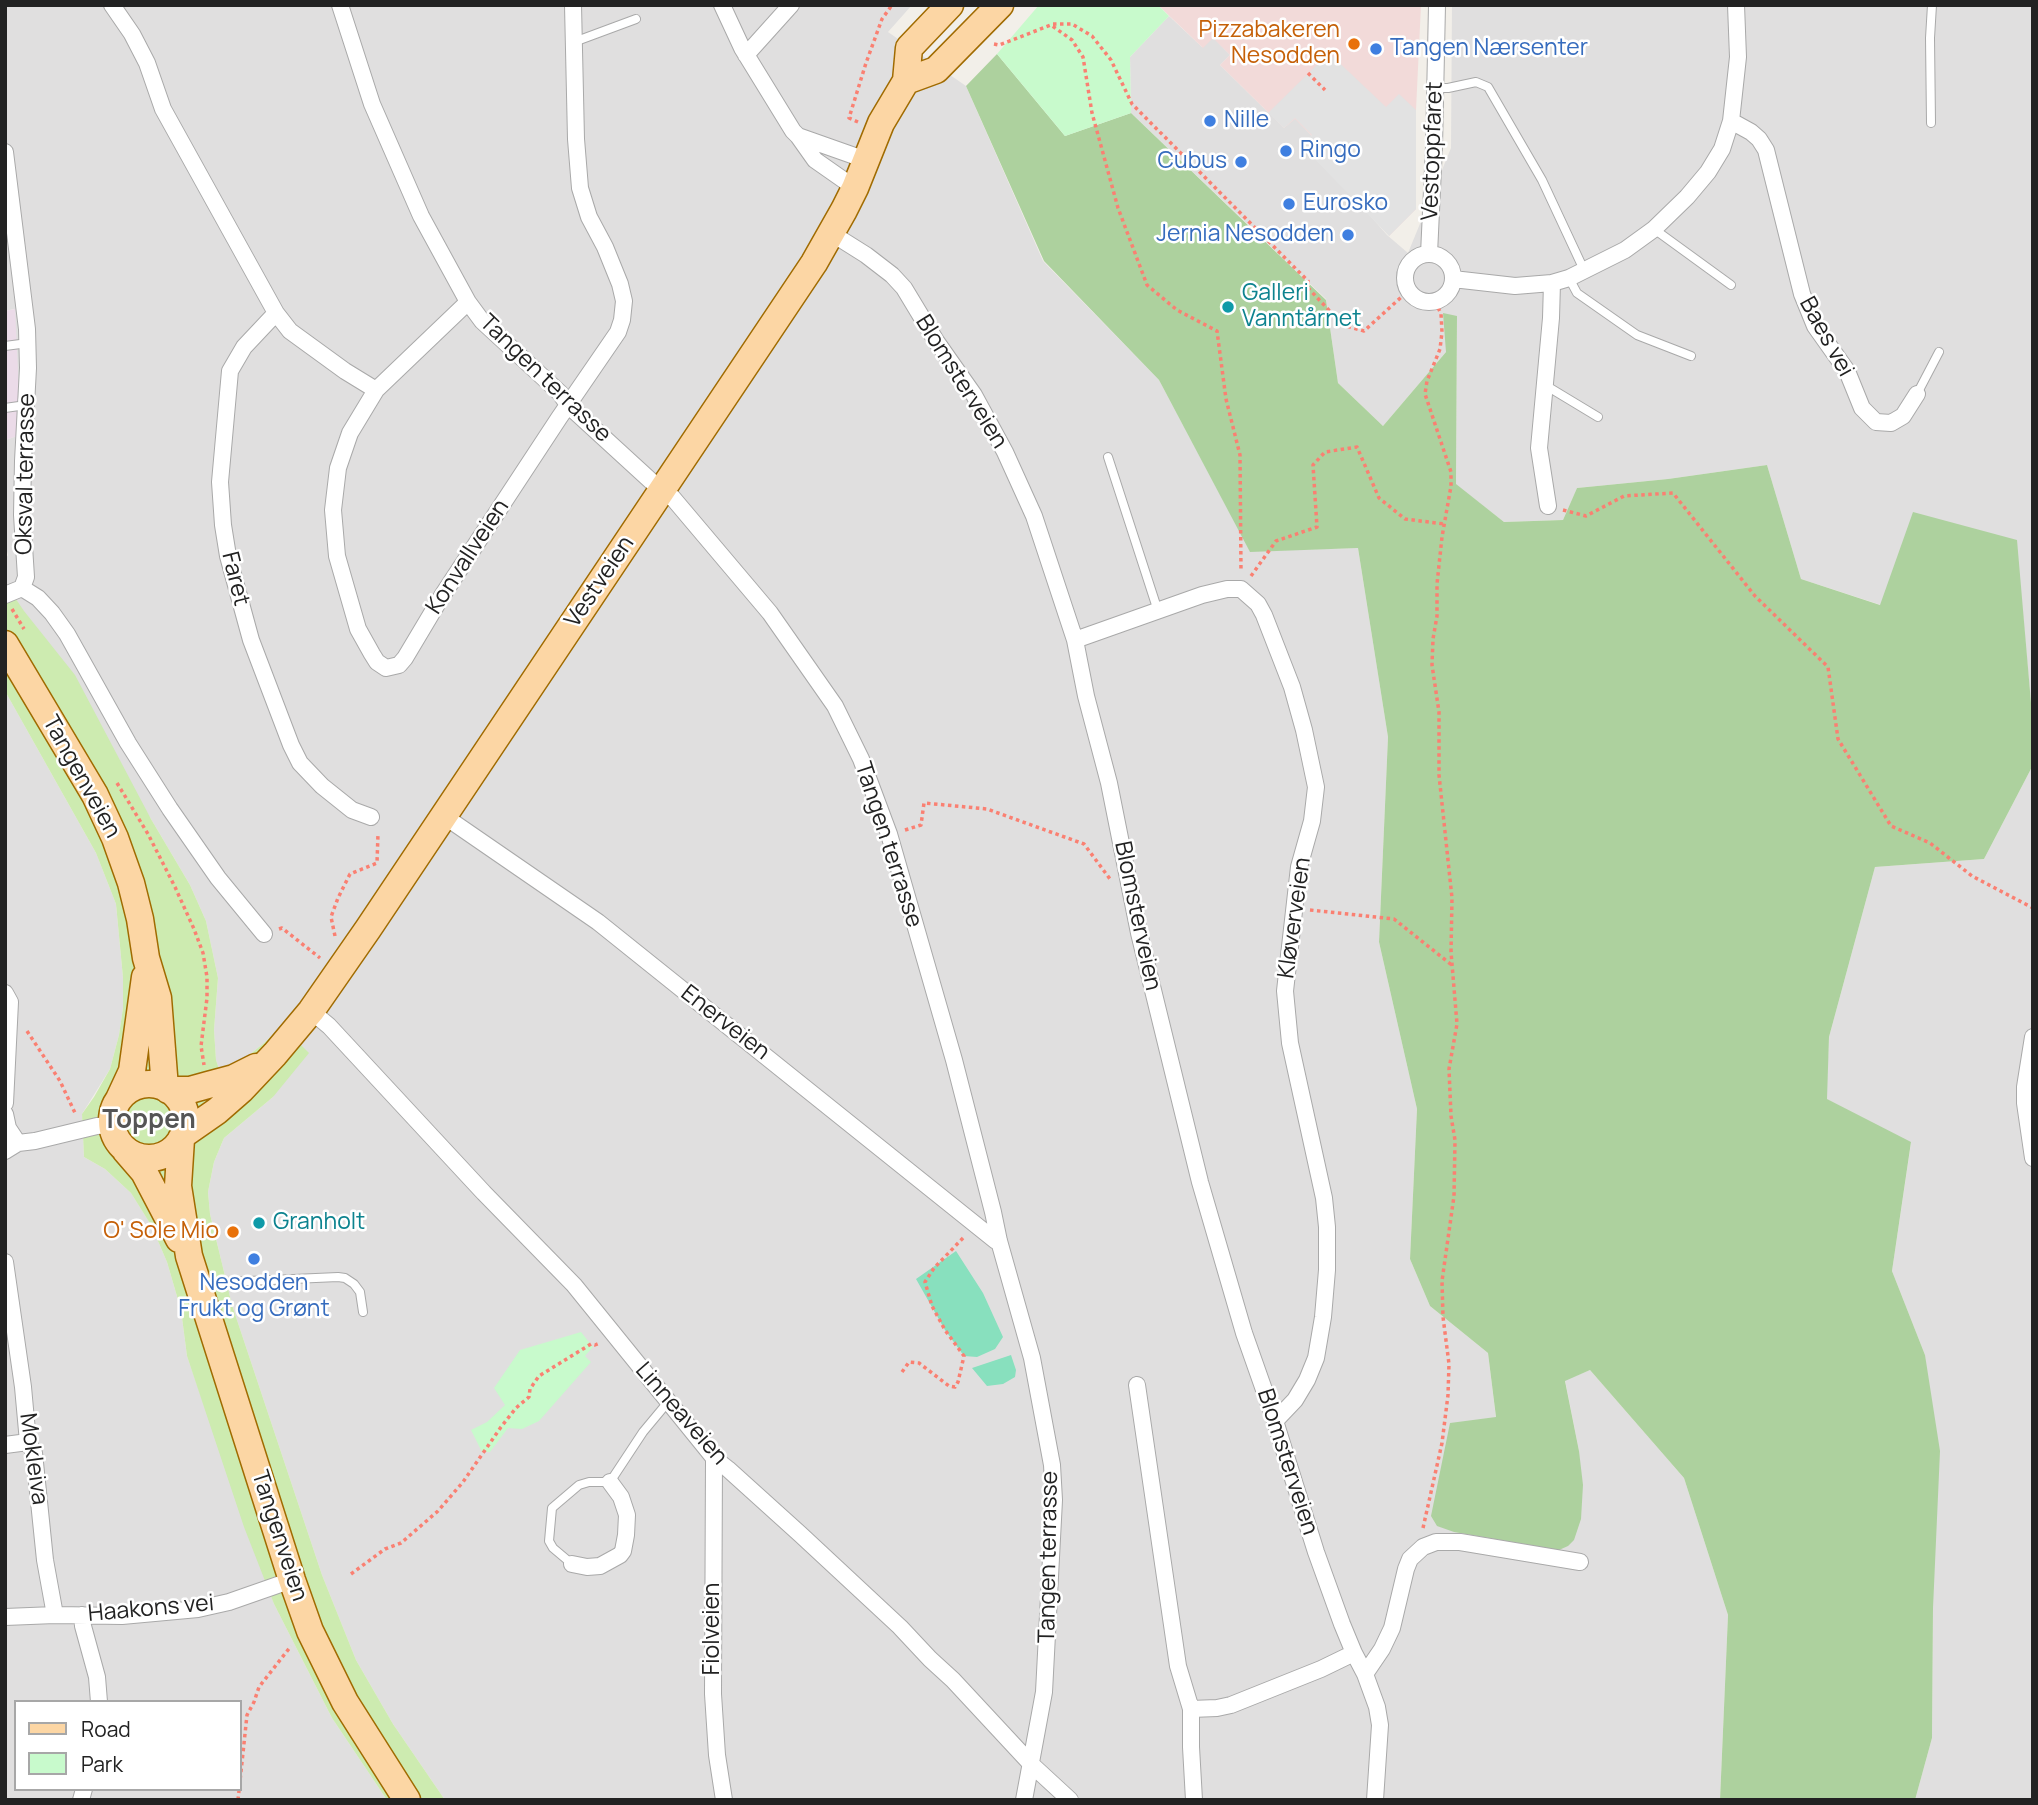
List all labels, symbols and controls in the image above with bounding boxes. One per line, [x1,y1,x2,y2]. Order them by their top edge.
place label: Pizzabakeren Nesodden [1198,17,1340,71]
place label: Tangen Nærsenter [1390,35,1588,63]
marker: Pizzabakeren Nesodden [1346,36,1362,52]
marker: Tangen Nærsenter [1368,41,1384,57]
street label: Vestoppfaret [1417,81,1449,221]
place label: Nille [1224,107,1269,135]
marker: Nille [1202,113,1218,129]
place label: Ringo [1300,137,1361,165]
marker: Ringo [1278,143,1294,159]
place label: Cubus [1158,148,1227,176]
marker: Cubus [1233,154,1249,170]
place label: Eurosko [1303,190,1388,218]
marker: Eurosko [1281,196,1297,212]
place label: Jernia Nesodden [1156,221,1334,249]
marker: Jernia Nesodden [1340,227,1356,243]
place label: Galleri Vanntårnet [1242,280,1361,334]
street label: Baes vei [1793,292,1859,382]
marker: Galleri Vanntårnet [1220,299,1236,315]
street label: Tangen terrasse [473,309,617,449]
street label: Blomsterveien [909,310,1013,454]
street label: Oksval terrasse [11,393,41,555]
street label: Konvallveien [421,494,515,620]
street label: Vestveien [559,531,641,633]
street label: Faret [215,549,255,609]
street label: Tangenveien [36,711,126,843]
street label: Tangen terrasse [848,759,928,931]
street label: Blomsterveien [1108,839,1166,993]
street label: Kløverveien [1273,856,1317,980]
street label: Enerveien [675,980,775,1066]
district label: Toppen [102,1105,196,1137]
place label: Granholt [273,1209,365,1237]
marker: Granholt [251,1215,267,1231]
place label: O' Sole Mio [103,1218,219,1246]
marker: O' Sole Mio [225,1224,241,1240]
marker: Nesodden Frukt og Grønt [246,1251,262,1267]
place label: Nesodden Frukt og Grønt [178,1270,330,1324]
street label: Linneaveien [629,1357,733,1471]
street label: Blomsterveien [1250,1385,1324,1539]
street label: Mokleiva [13,1411,53,1507]
street label: Tangenveien [245,1467,313,1605]
street label: Tangen terrasse [1034,1471,1064,1643]
street label: Fiolveien [699,1583,727,1675]
street label: Haakons vei [87,1590,215,1628]
legend [14,1700,242,1791]
text: Road [81,1715,131,1743]
text: Park [81,1750,123,1778]

